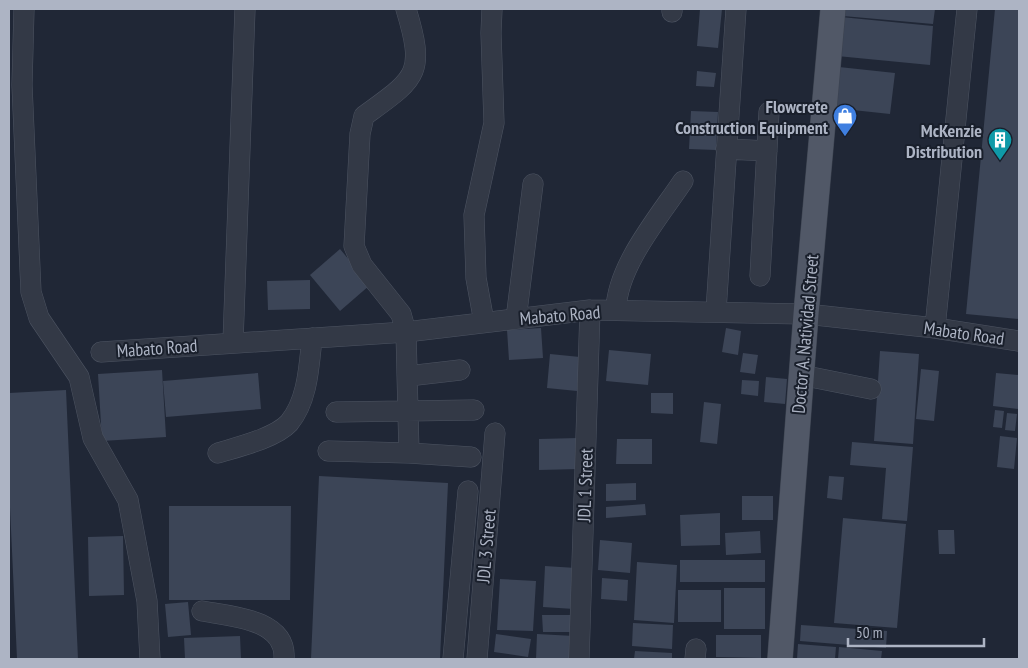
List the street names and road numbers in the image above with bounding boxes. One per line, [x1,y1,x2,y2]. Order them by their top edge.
street label: Doctor A. Natividad Street [787,253,823,415]
street label: Mabato Road [519,300,601,330]
street label: Mabato Road [922,316,1006,350]
street label: Mabato Road [116,334,198,362]
street label: JDL 1 Street [572,448,598,523]
street label: JDL 3 Street [471,508,501,585]

